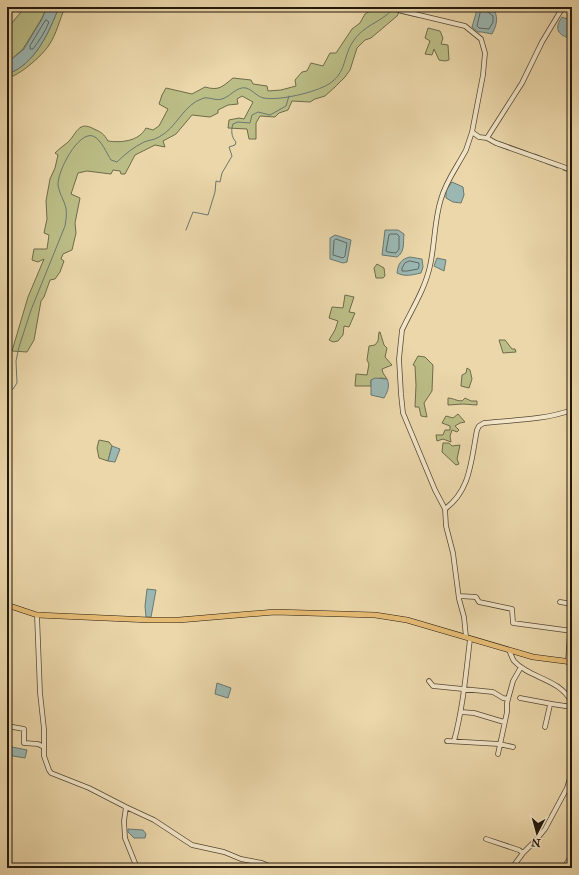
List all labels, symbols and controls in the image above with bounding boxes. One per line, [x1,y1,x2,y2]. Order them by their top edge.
north arrow [517,813,557,853]
text: N [530,835,541,849]

